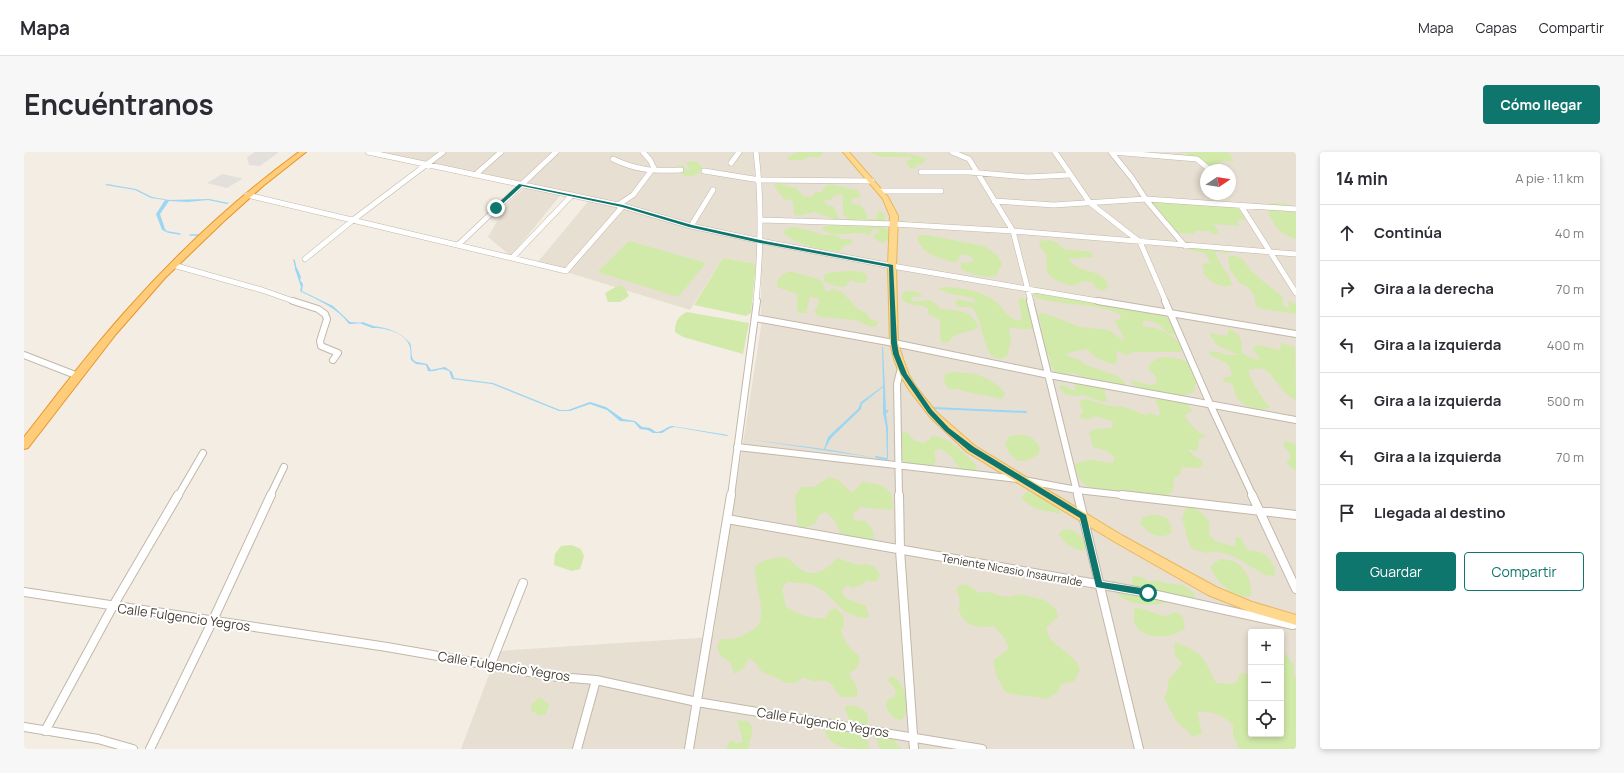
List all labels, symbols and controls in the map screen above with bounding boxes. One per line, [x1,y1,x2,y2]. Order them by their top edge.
text: Mapa [20,15,70,41]
text: Mapa [1418,18,1454,37]
text: Capas [1476,18,1517,37]
text: Compartir [1539,18,1604,37]
text: Encuéntranos [24,85,214,123]
button: Cómo llegar [1483,85,1600,124]
north arrow [1200,164,1236,200]
text: 14 min [1336,167,1388,190]
text: A pie · 1.1 km [1515,169,1584,187]
route end [487,199,505,217]
icon: ahead [1336,222,1358,244]
text: Continúa [1374,222,1442,243]
text: 40 m [1555,224,1584,242]
icon: right [1336,278,1358,300]
text: Gira a la derecha [1374,278,1494,299]
text: 70 m [1556,280,1584,298]
icon: left [1336,334,1358,356]
text: Gira a la izquierda [1374,334,1501,355]
text: 400 m [1547,336,1584,354]
icon: left [1336,390,1358,412]
text: Gira a la izquierda [1374,390,1501,411]
text: 500 m [1547,392,1584,410]
icon: left [1336,446,1358,468]
text: Gira a la izquierda [1374,446,1501,467]
text: 70 m [1556,448,1584,466]
icon: arrive [1336,502,1358,524]
text: Llegada al destino [1374,502,1506,523]
street label: Teniente Nicasio Insaurralde [940,550,1084,589]
button: Guardar [1336,552,1456,591]
button: Compartir [1464,552,1584,591]
route start [1139,584,1157,602]
street label: Calle Fulgencio Yegros [117,599,252,635]
map controls [1248,629,1284,737]
button: + [1248,629,1284,665]
street label: Calle Fulgencio Yegros [437,647,572,685]
button: − [1248,665,1284,701]
button: locate [1248,701,1284,737]
street label: Calle Fulgencio Yegros [756,703,891,741]

